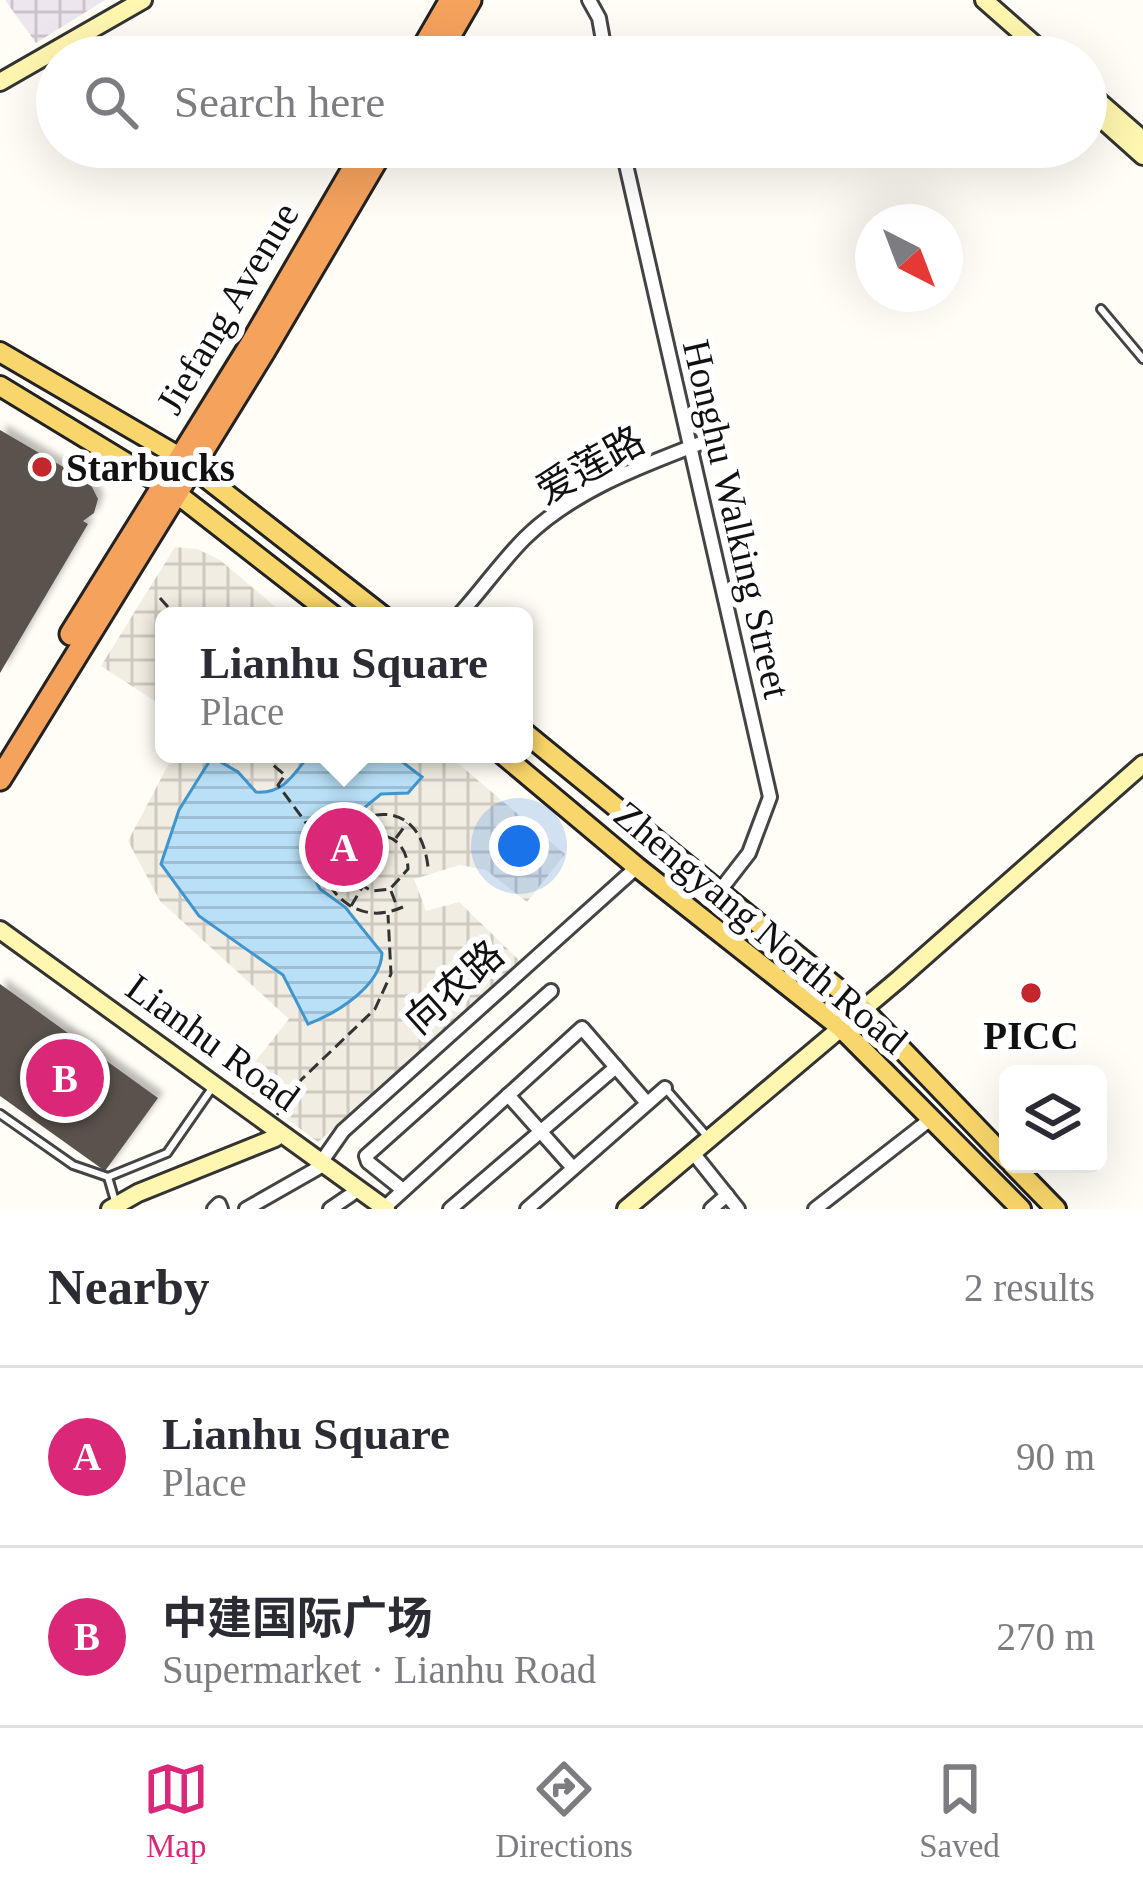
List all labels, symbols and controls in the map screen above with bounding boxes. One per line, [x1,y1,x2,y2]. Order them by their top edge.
search box [36,36,1107,168]
icon: search [78,69,144,135]
text: Search here [174,77,385,127]
street label: Jiefang Avenue [147,195,308,422]
north arrow [855,204,963,312]
street label: Honghu Walking Street [674,336,799,703]
street label: 爱莲路 [528,418,652,512]
place label: Starbucks [66,446,235,489]
marker: Starbucks [29,454,55,480]
popup [155,607,533,763]
text: Lianhu Square [200,638,488,688]
text: Place [200,690,284,733]
street label: Zhengyang North Road [605,792,916,1063]
pin: A [305,802,383,892]
your location [489,816,549,876]
street label: 向农路 [396,932,512,1042]
street label: Lianhu Road [118,965,308,1119]
marker: PICC [1018,980,1044,1006]
place label: PICC [983,1014,1079,1057]
pin: B [26,1033,104,1123]
map controls [999,1065,1107,1173]
button: layers [999,1065,1107,1173]
text: Nearby [48,1259,209,1315]
text: 2 results [964,1266,1095,1309]
text: Lianhu Square [162,1409,450,1459]
text: A [73,1435,101,1478]
text: 90 m [1016,1435,1095,1478]
text: Place [162,1461,246,1504]
text: 中建国际广场 [162,1594,432,1644]
text: B [74,1615,100,1658]
text: 270 m [996,1615,1095,1658]
text: Supermarket · Lianhu Road [162,1648,596,1691]
tab: Map [143,1756,209,1865]
tab: Directions [495,1756,633,1865]
tab: Saved [919,1756,1000,1865]

